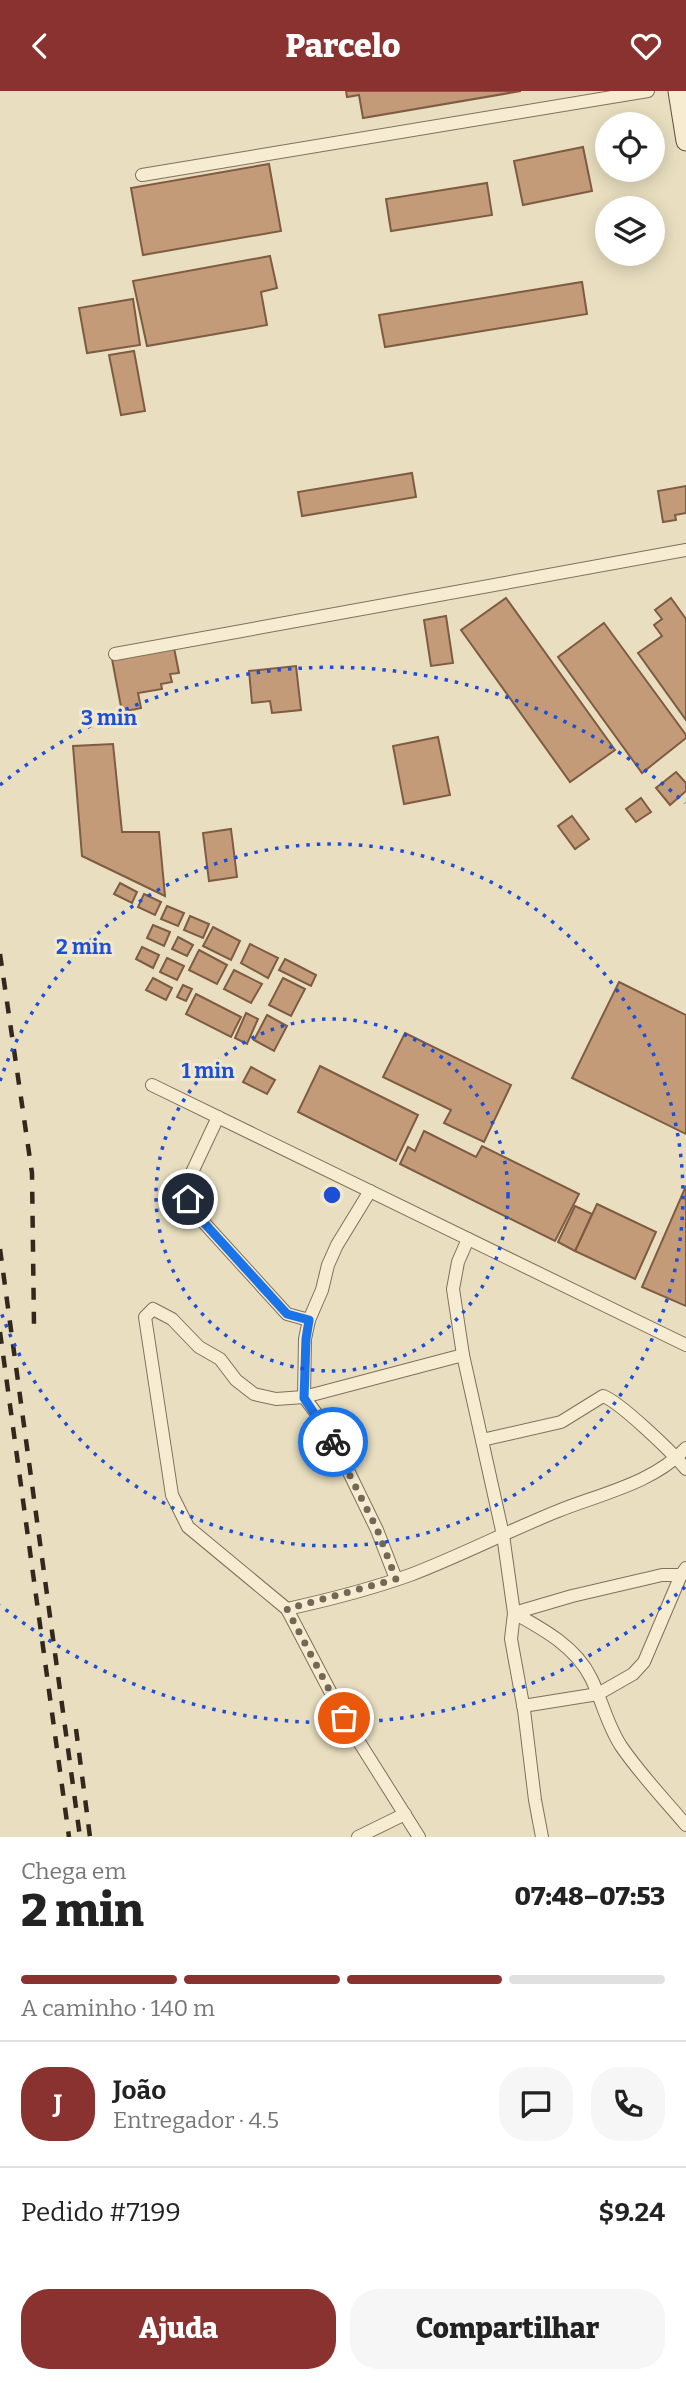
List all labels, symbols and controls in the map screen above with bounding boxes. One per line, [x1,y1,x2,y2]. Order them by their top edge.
icon: back [21,27,59,65]
text: Parcelo [286,27,400,65]
icon: heart [627,27,665,65]
map controls [595,112,665,266]
button: locate [595,112,665,182]
button: layers [595,196,665,266]
text: 3 min [81,705,138,731]
text: 2 min [56,934,112,960]
text: 1 min [181,1058,235,1084]
pin [158,1169,218,1229]
icon: home [169,1180,207,1218]
centre of rings [320,1183,344,1207]
courier [298,1407,368,1477]
icon: bike [314,1423,352,1461]
pin [314,1688,374,1748]
icon: bag [325,1699,363,1737]
text: Chega em [21,1857,126,1885]
text: 07:48–07:53 [515,1881,665,1912]
text: 2 min [21,1883,144,1938]
text: A caminho · 140 m [21,1994,215,2022]
button: chat [499,2067,573,2141]
button: phone [591,2067,665,2141]
text: João [113,2075,166,2106]
text: J [54,2089,62,2120]
text: Entregador · 4.5 [113,2106,279,2134]
text: Pedido #7199 [21,2197,181,2228]
text: $9.24 [599,2197,665,2228]
button: Ajuda [21,2289,336,2369]
button: Compartilhar [350,2289,665,2369]

